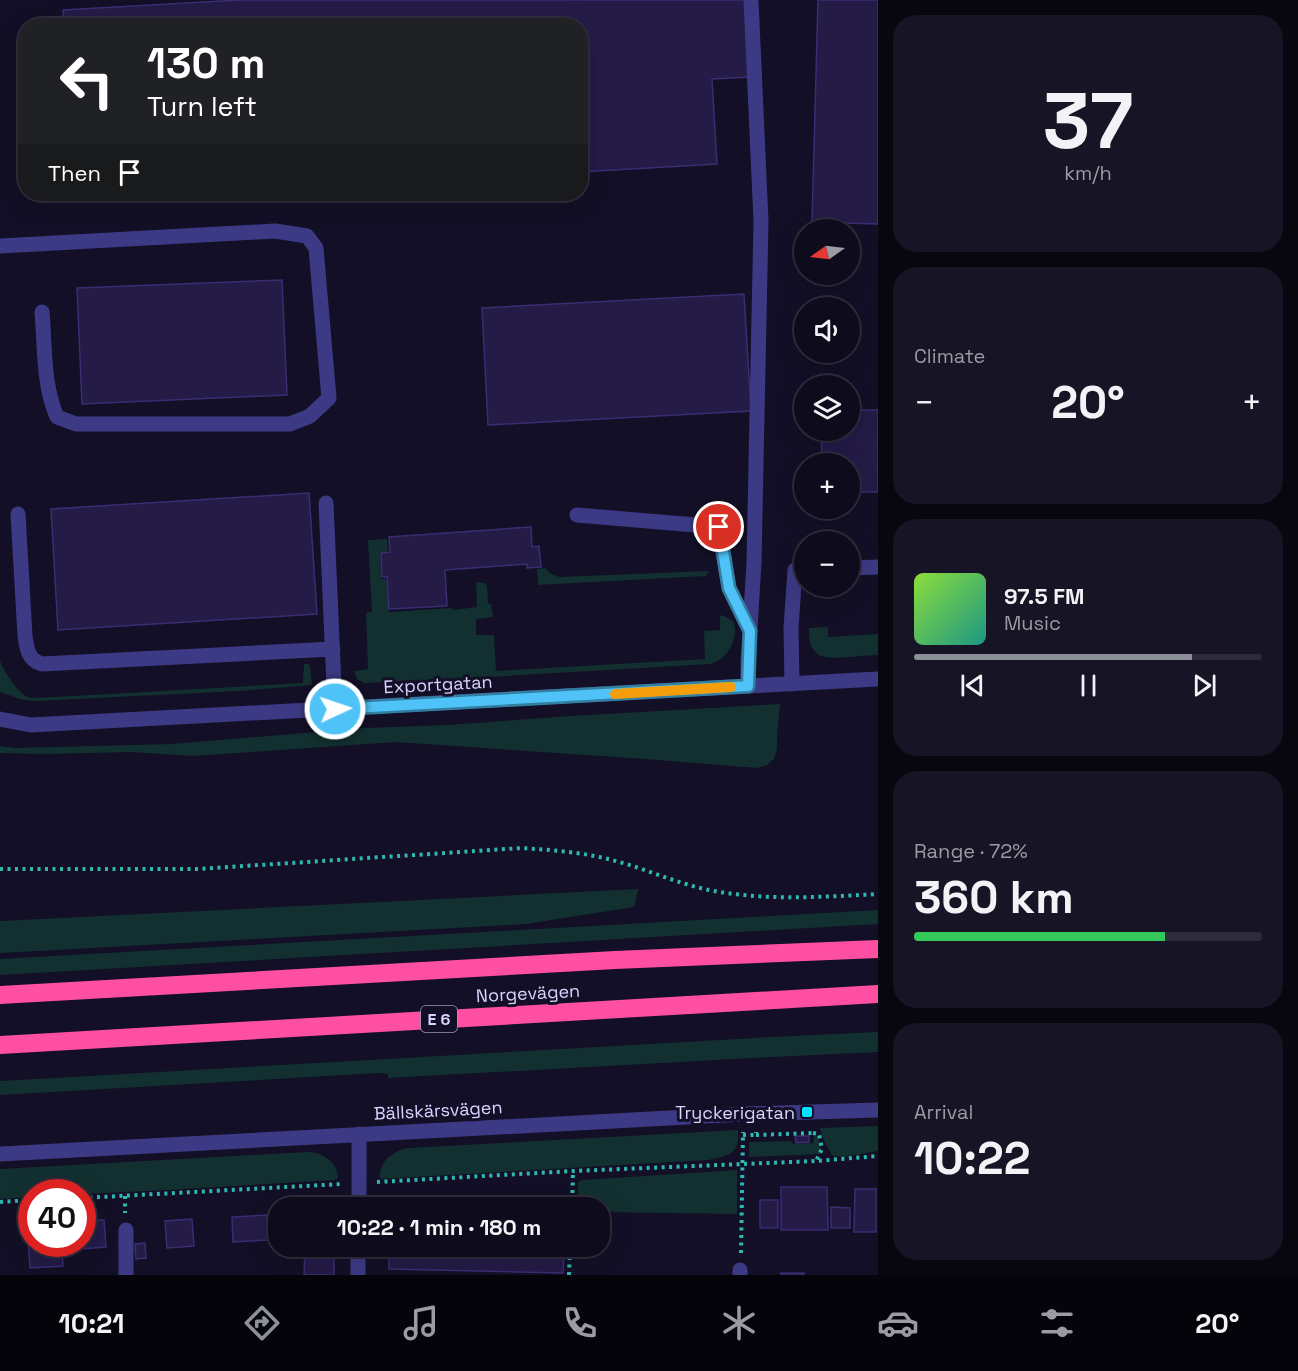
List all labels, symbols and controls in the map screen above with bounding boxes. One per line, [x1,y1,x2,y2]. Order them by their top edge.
text: 130 m [147,37,265,90]
icon: left [48,42,126,120]
text: 37 [1043,71,1133,171]
text: Turn left [147,89,257,124]
icon: arrive [113,156,146,189]
text: Then [48,159,101,187]
text: km/h [1064,160,1112,186]
north arrow [794,219,860,285]
map controls [794,219,860,597]
button: sound [794,297,860,363]
text: Climate [914,343,985,369]
text: 20° [1051,374,1125,431]
button: layers [794,375,860,441]
text: − [914,382,934,424]
text: + [1242,382,1262,424]
button: + [794,453,860,519]
pin [693,501,744,552]
icon: arrive [702,510,735,543]
button: − [794,531,860,597]
text: 97.5 FM [1004,582,1084,610]
text: Music [1004,610,1061,636]
icon: previous [956,669,989,702]
icon: pause [1072,669,1105,702]
icon: next [1188,669,1221,702]
street label: Exportgatan [383,670,493,698]
position arrow [303,677,367,741]
text: Range · 72% [914,838,1028,864]
text: 360 km [914,869,1074,926]
street label: Norgevägen [475,979,581,1007]
road number: E 6 [421,1006,457,1032]
street label: Bällskärsvägen [373,1095,503,1125]
text: Arrival [914,1099,973,1125]
place label: Tryckerigatan [675,1101,795,1124]
marker: Tryckerigatan [800,1105,814,1119]
text: 10:22 [914,1130,1030,1187]
speed limit sign: 40 [18,1179,96,1257]
text: 10:22 · 1 min · 180 m [337,1213,541,1241]
icon: directions [241,1302,283,1344]
icon: music [400,1302,442,1344]
icon: phone [559,1302,601,1344]
icon: climate [718,1302,760,1344]
icon: car [877,1302,919,1344]
icon: filters [1036,1302,1078,1344]
text: 10:21 [58,1306,124,1341]
text: 20° [1195,1306,1239,1341]

